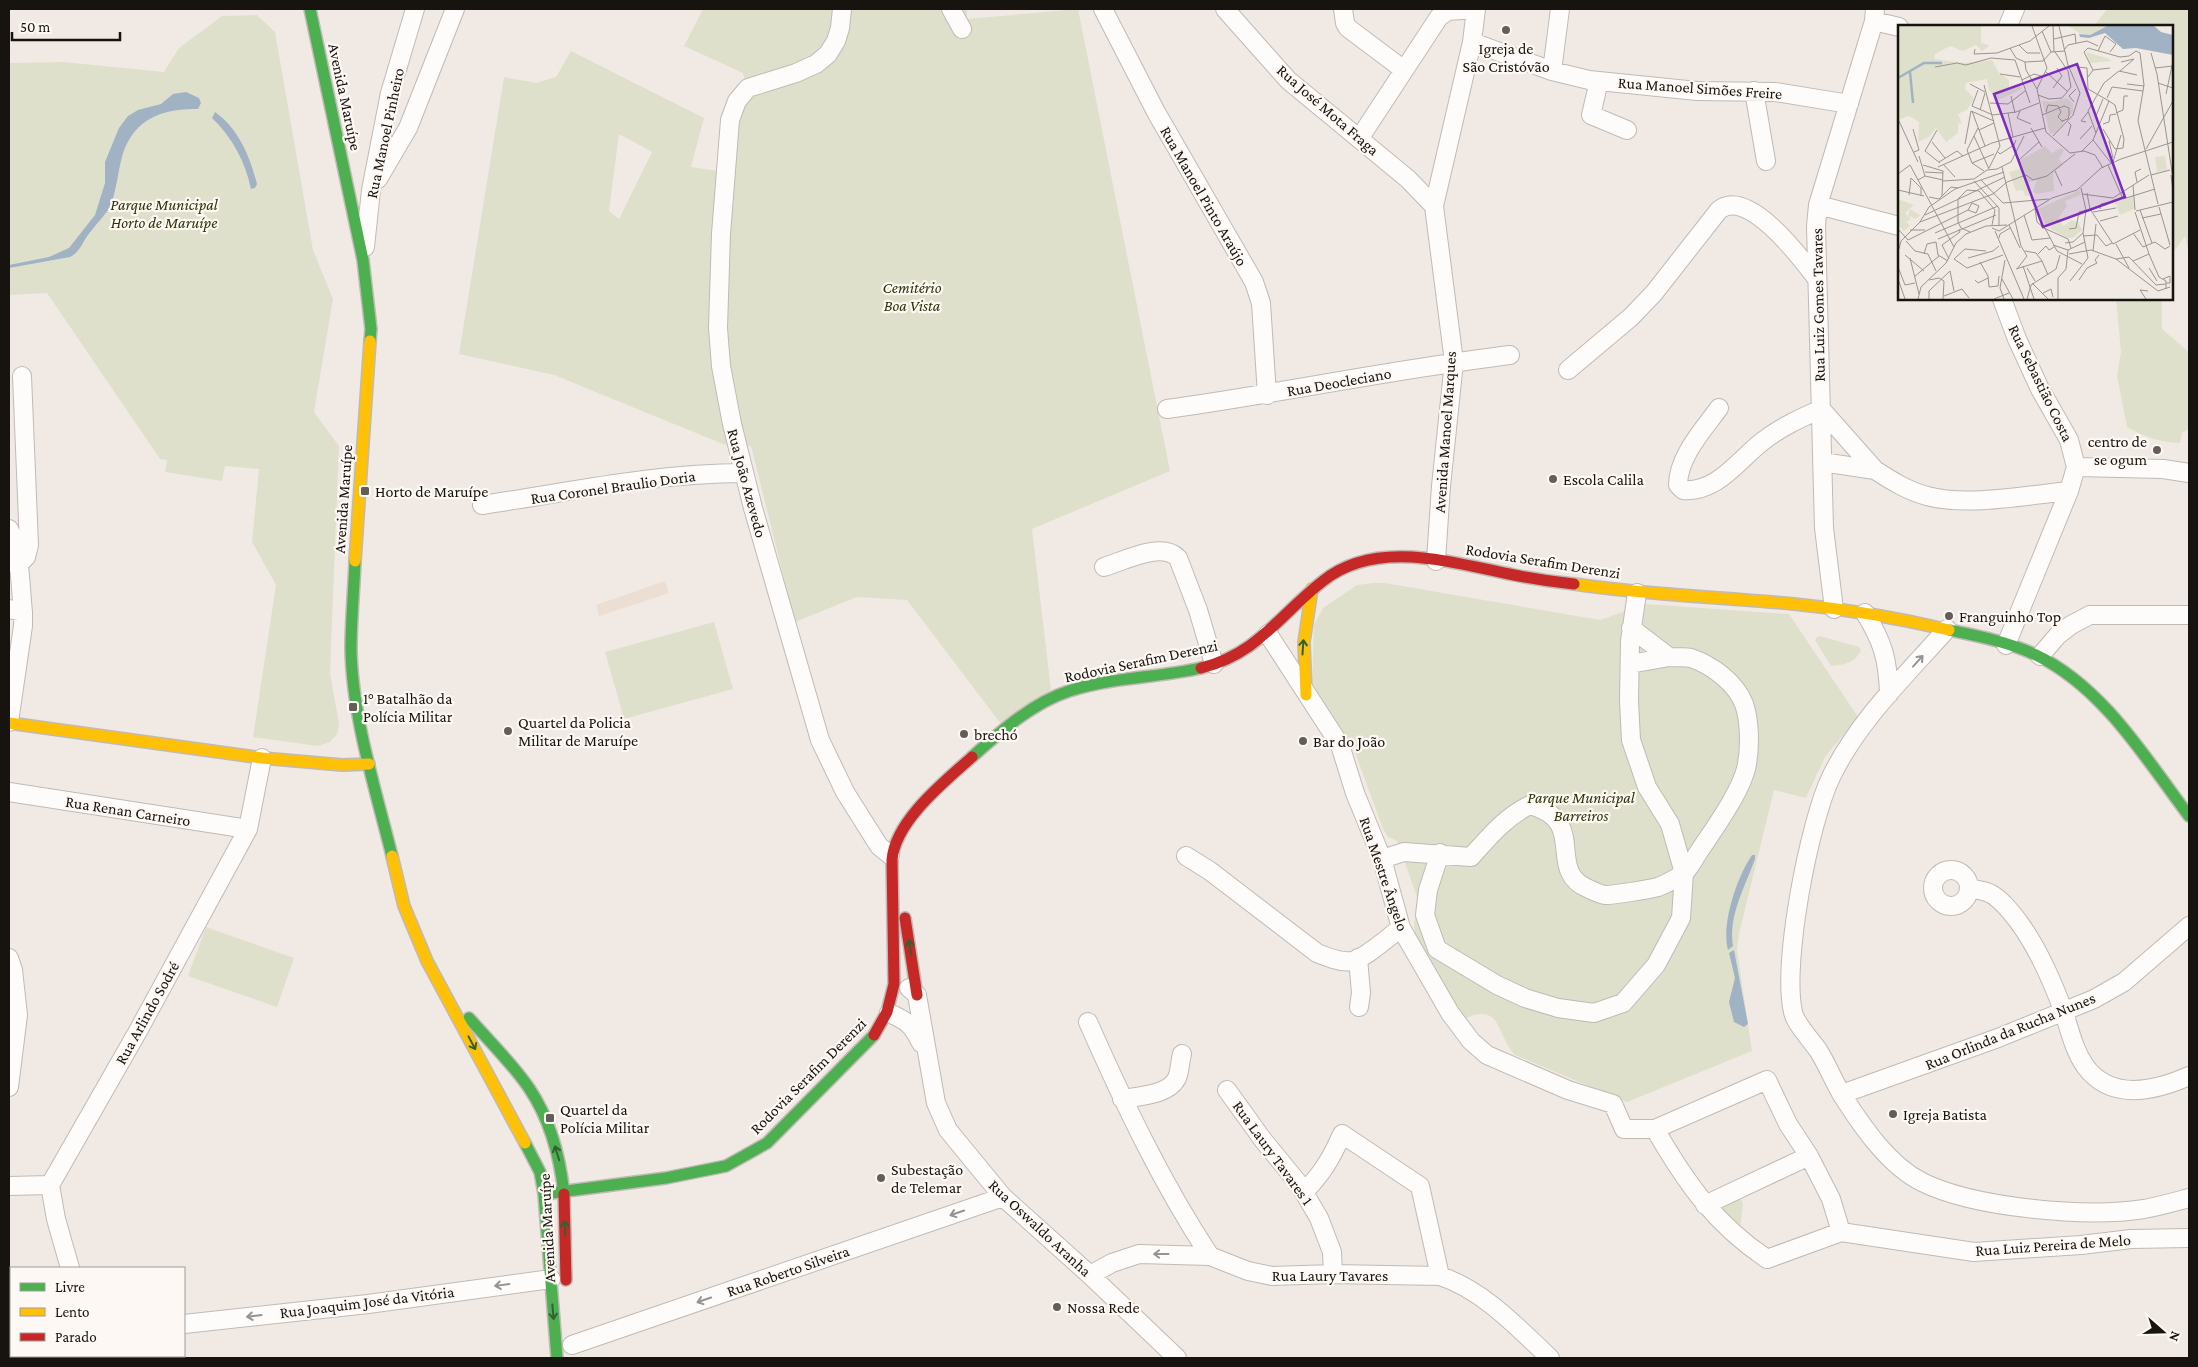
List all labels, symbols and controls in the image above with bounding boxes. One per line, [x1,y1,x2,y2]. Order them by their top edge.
scale bar [12,10,120,42]
text: 50 m [20,19,50,35]
marker: Igreja de São Cristóvão [1500,24,1512,36]
inset map [1898,25,2173,300]
place label: Igreja de São Cristóvão [1462,40,1550,75]
street label: Avenida Maruípe [324,42,365,152]
street label: Rua José Mota Fraga [1273,61,1383,160]
street label: Rua Manoel Pinheiro [363,66,407,200]
street label: Rua Manoel Simões Freire [1617,74,1783,102]
street label: Rua Manoel Pinto Araújo [1156,123,1251,269]
park label: Parque Municipal Horto de Maruípe [110,196,219,232]
street label: Rua Luiz Gomes Tavares [1808,228,1828,382]
park label: Cemitério Boa Vista [883,279,942,314]
street label: Rua Sebastião Costa [2005,322,2077,445]
street label: Avenida Manoel Marques [1431,351,1460,514]
street label: Rua Deocleciano [1285,364,1393,400]
street label: Rua João Azevedo [723,427,770,540]
place label: centro de se ogum [2088,433,2147,469]
street label: Avenida Maruípe [331,444,356,554]
marker: centro de se ogum [2151,444,2163,456]
street label: Rua Coronel Braulio Doria [530,467,697,507]
place label: Escola Calila [1563,471,1644,488]
marker: Escola Calila [1547,473,1559,485]
place label: Horto de Maruípe [375,483,488,501]
marker: Horto de Maruípe [359,485,371,497]
street label: Rodovia Serafim Derenzi [1464,540,1622,582]
place label: Franguinho Top [1959,608,2061,626]
marker: Franguinho Top [1943,610,1955,622]
street label: Rodovia Serafim Derenzi [1063,636,1219,686]
one-way arrow [1298,639,1307,655]
one-way arrow [1912,655,1924,668]
place label: 1° Batalhão da Polícia Militar [363,690,453,725]
marker: 1° Batalhão da Polícia Militar [347,701,359,713]
place label: Quartel da Policia Militar de Maruípe [518,714,638,750]
marker: Quartel da Policia Militar de Maruípe [502,725,514,737]
place label: brechó [974,726,1018,743]
marker: brechó [958,728,970,740]
place label: Bar do João [1313,733,1385,751]
marker: Bar do João [1297,735,1309,747]
park label: Parque Municipal Barreiros [1527,789,1636,824]
street label: Rua Renan Carneiro [64,793,192,829]
street label: Rua Mestre Ângelo [1356,815,1411,934]
one-way arrow [904,939,914,955]
street label: Rua Arlindo Sodré [112,959,182,1067]
street label: Rua Orlinda da Rucha Nunes [1922,989,2098,1073]
street label: Rodovia Serafim Derenzi [747,1015,869,1137]
one-way arrow [467,1035,477,1049]
street label: Rua Laury Tavares 1 [1229,1098,1317,1209]
place label: Quartel da Polícia Militar [560,1101,650,1136]
place label: Igreja Batista [1903,1106,1987,1124]
marker: Igreja Batista [1887,1108,1899,1120]
marker: Quartel da Polícia Militar [544,1112,556,1124]
one-way arrow [551,1145,561,1161]
place label: Subestação de Telemar [891,1161,963,1196]
marker: Subestação de Telemar [875,1172,887,1184]
street label: Avenida Maruípe [536,1173,559,1283]
street label: Rua Oswaldo Aranha [985,1176,1095,1280]
one-way arrow [950,1209,966,1218]
one-way arrow [560,1220,569,1236]
street label: Rua Luiz Pereira de Melo [1975,1231,2131,1259]
street label: Rua Roberto Silveira [725,1242,852,1300]
one-way arrow [1154,1249,1170,1259]
legend [10,1267,185,1357]
street label: Rua Laury Tavares [1272,1267,1388,1285]
text: Livre [55,1279,85,1295]
one-way arrow [495,1281,511,1291]
street label: Rua Joaquim José da Vitória [279,1283,456,1322]
one-way arrow [697,1296,713,1305]
place label: Nossa Rede [1067,1299,1139,1316]
marker: Nossa Rede [1051,1301,1063,1313]
text: Lento [55,1304,89,1320]
one-way arrow [549,1304,558,1320]
north arrow [2138,1307,2188,1357]
one-way arrow [246,1311,262,1321]
text: Parado [55,1329,97,1345]
text: N [2166,1329,2184,1344]

